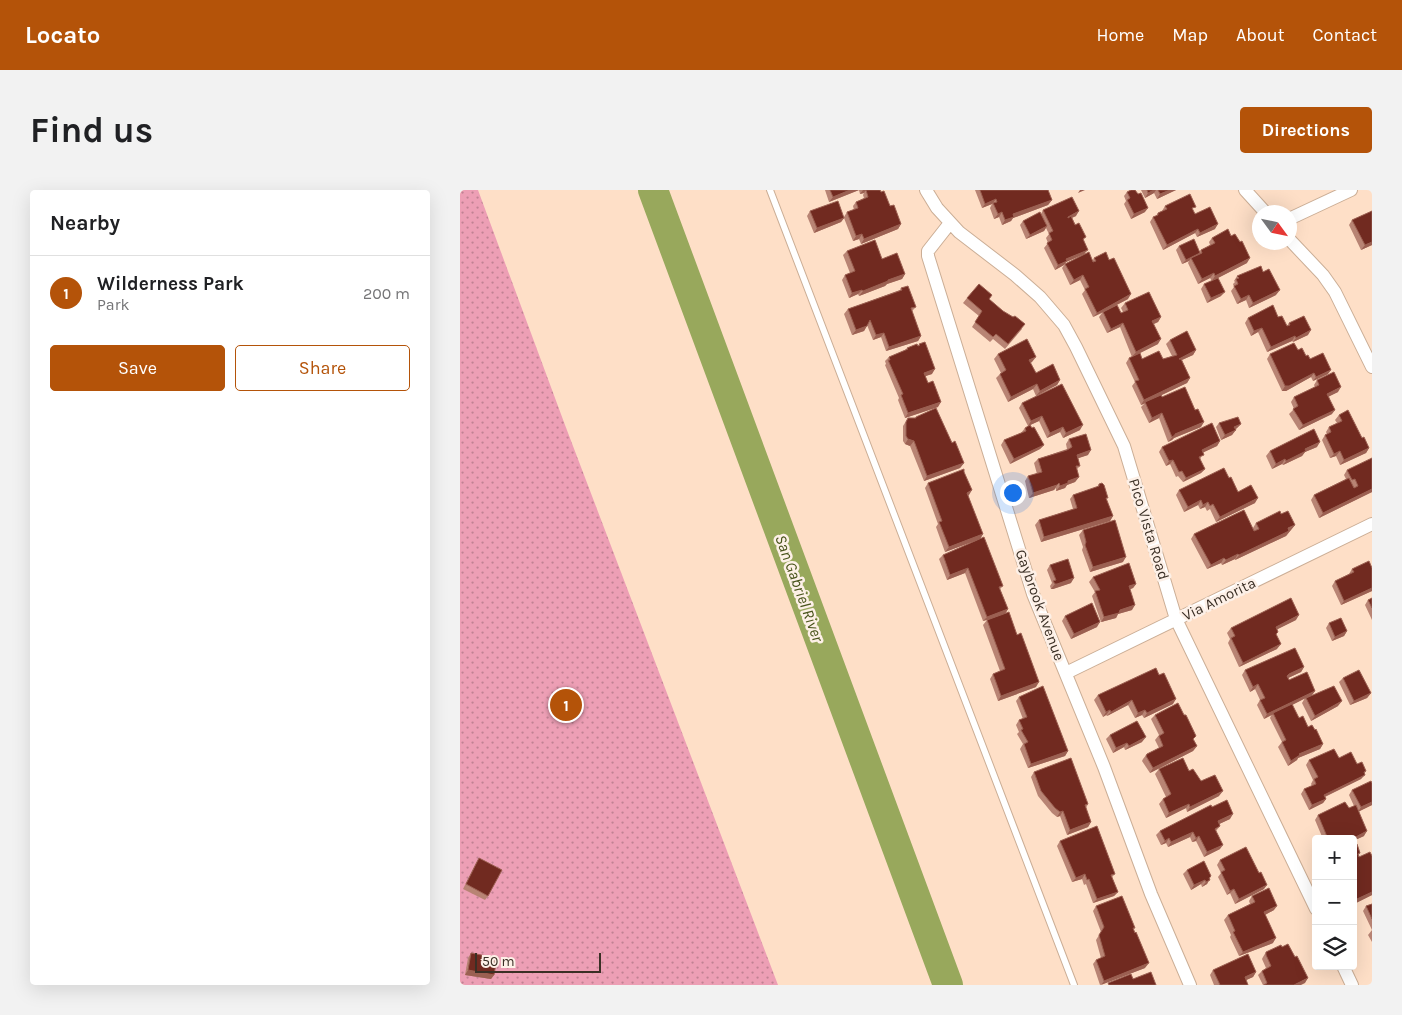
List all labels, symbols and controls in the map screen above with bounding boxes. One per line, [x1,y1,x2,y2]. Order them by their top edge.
text: Locato [25,21,100,49]
text: Home [1096,24,1144,46]
text: Map [1172,24,1208,46]
text: About [1236,24,1285,46]
text: Contact [1313,24,1377,46]
button: Directions [1240,107,1372,153]
text: Find us [30,110,153,151]
north arrow [1252,205,1297,250]
text: Nearby [50,211,120,235]
text: Wilderness Park [97,273,244,295]
text: 1 [63,284,69,303]
text: 200 m [363,284,410,303]
text: Park [97,295,129,314]
button: Save [50,345,225,391]
button: Share [235,345,410,391]
street label: Pico Vista Road [1125,476,1173,582]
your location [1000,480,1026,506]
water label: San Gabriel River [771,532,828,645]
street label: Gaybrook Avenue [1012,547,1068,663]
street label: Via Amorita [1179,574,1259,624]
pin: 1 [550,686,582,724]
map controls [1312,835,1357,970]
button: + [1312,835,1357,880]
button: − [1312,880,1357,925]
button: layers [1312,925,1357,970]
scale bar [475,950,601,973]
text: 50 m [482,953,515,970]

